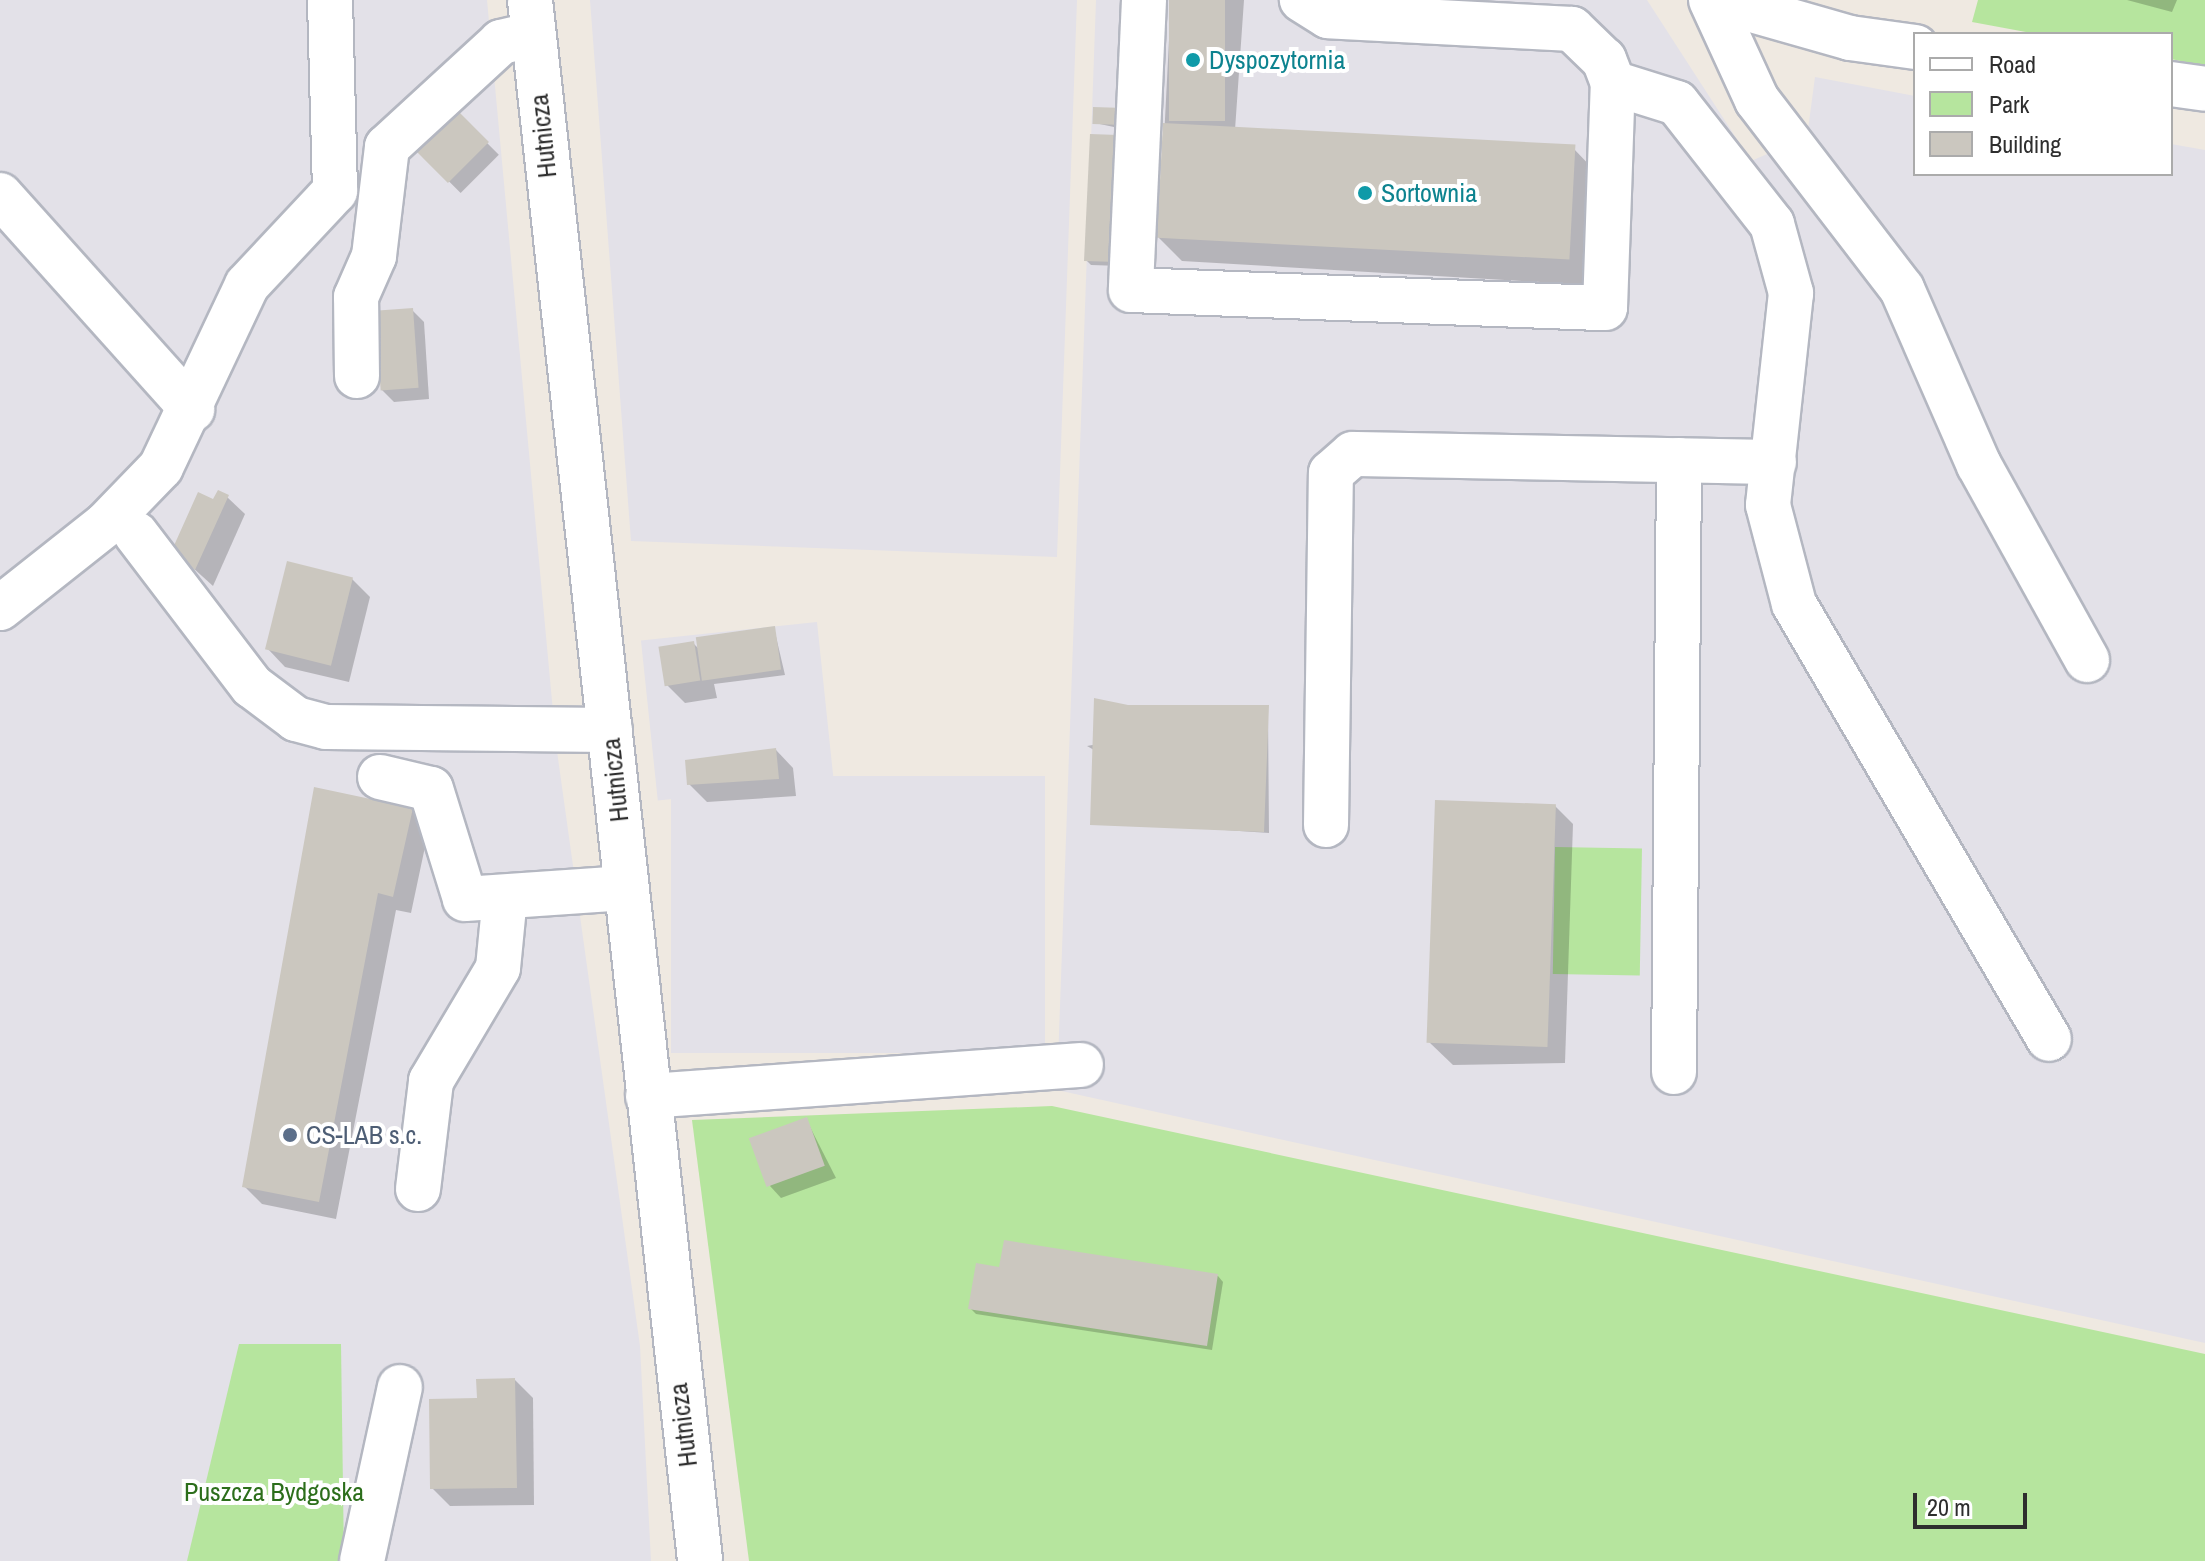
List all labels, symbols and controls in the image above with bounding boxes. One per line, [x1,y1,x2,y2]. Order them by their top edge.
legend [1913,32,2173,176]
place label: Dyspozytornia [1209,44,1345,76]
text: Road [1989,48,2036,80]
marker: Dyspozytornia [1184,51,1202,69]
text: Park [1989,88,2029,120]
street label: Hutnicza [523,93,563,179]
text: Building [1989,128,2061,160]
place label: Sortownia [1381,177,1477,209]
marker: Sortownia [1356,184,1374,202]
street label: Hutnicza [595,737,635,823]
place label: CS-LAB s.c. [306,1119,422,1151]
marker: CS-LAB s.c. [281,1126,299,1144]
street label: Hutnicza [662,1381,704,1469]
park label: Puszcza Bydgoska [184,1476,364,1508]
scale bar [1917,1477,2031,1527]
text: 20 m [1927,1491,1971,1523]

